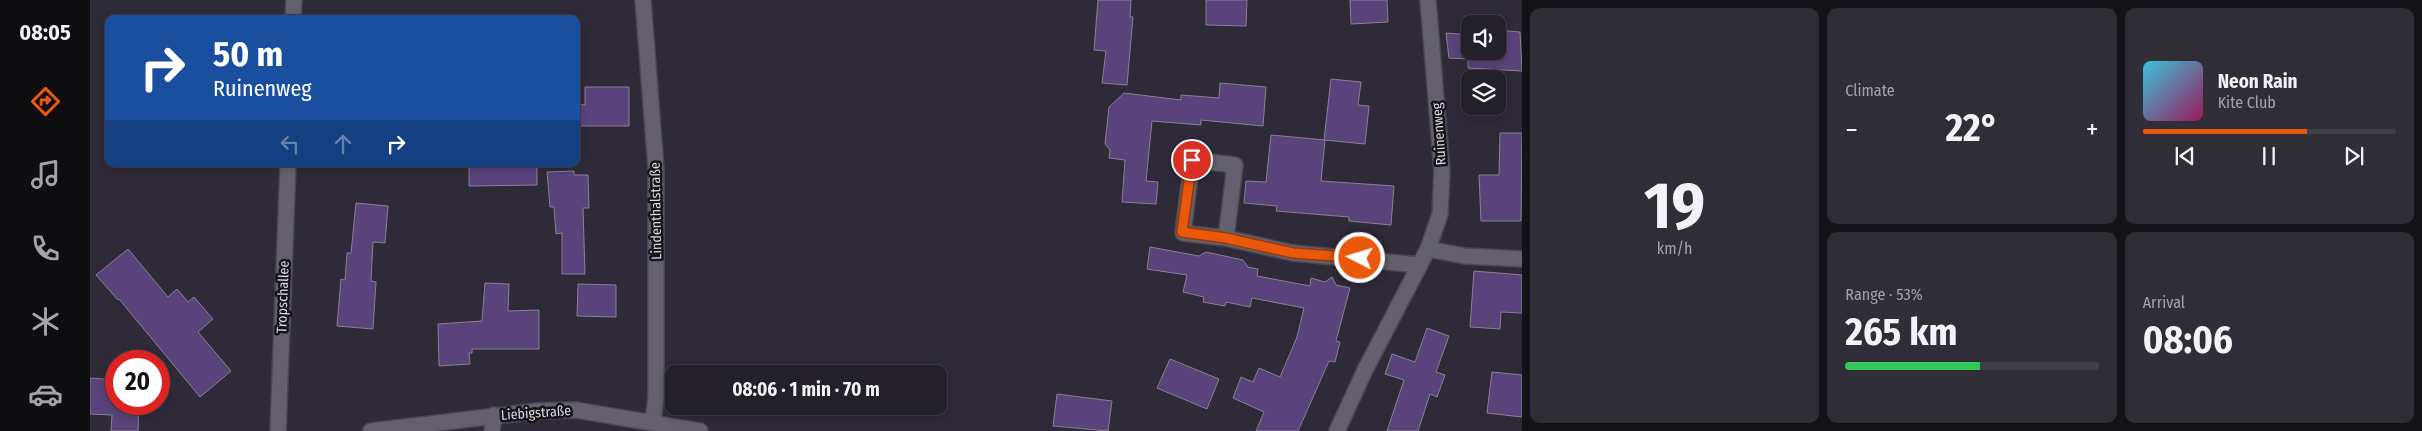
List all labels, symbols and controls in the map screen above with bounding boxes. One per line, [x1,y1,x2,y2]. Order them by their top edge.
map controls [1461,15,1506,115]
button: sound [1461,15,1506,60]
text: 08:05 [19,19,71,46]
text: 50 m [213,33,283,75]
icon: right [130,35,195,100]
button: layers [1461,70,1506,115]
text: Neon Rain [2218,70,2298,93]
text: Ruinenweg [213,75,312,102]
text: Climate [1845,81,1895,100]
icon: directions [28,84,63,119]
text: Kite Club [2218,93,2276,112]
street label: Ruinenweg [1428,102,1450,166]
text: 22° [1945,105,1998,151]
text: − [1845,113,1858,146]
text: + [2086,113,2099,146]
icon: left [276,130,304,158]
icon: ahead [329,130,357,158]
icon: right [382,130,410,158]
pin [1171,139,1213,181]
icon: previous [2171,142,2199,170]
icon: pause [2255,142,2283,170]
icon: next [2340,142,2368,170]
icon: arrive [1178,146,1206,174]
icon: music [28,157,63,192]
street label: Lindenthalstraße [647,162,665,260]
text: 19 [1644,167,1705,245]
icon: phone [28,231,63,266]
position arrow [1333,231,1385,283]
text: km/h [1657,239,1693,258]
street label: Tropschallee [273,260,293,334]
text: Range · 53% [1845,285,1923,304]
text: Arrival [2143,293,2185,312]
icon: climate [28,304,63,339]
text: 265 km [1845,309,1958,355]
text: 08:06 [2143,317,2233,363]
speed limit sign: 20 [105,350,170,415]
icon: car [28,377,63,412]
text: 08:06 · 1 min · 70 m [732,378,880,401]
street label: Liebigstraße [500,402,572,424]

